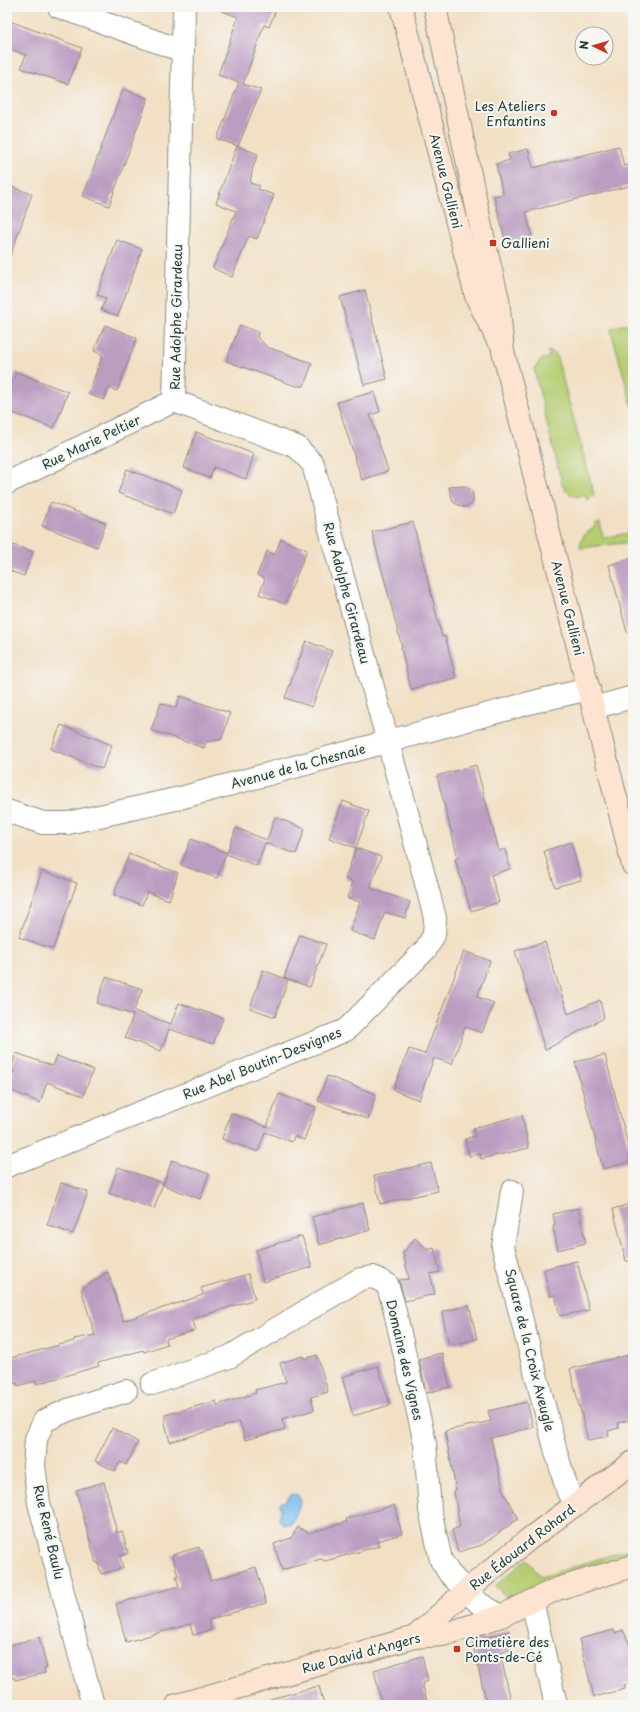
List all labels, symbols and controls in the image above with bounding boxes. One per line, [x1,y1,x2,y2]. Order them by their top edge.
north arrow [574,26,614,66]
text: N [575,40,592,50]
place label: Les Ateliers Enfantins [475,96,546,130]
marker: Les Ateliers Enfantins [549,108,559,118]
street label: Avenue Gallieni [425,131,468,231]
place label: Gallieni [501,233,550,252]
marker: Gallieni [488,238,498,248]
street label: Rue Adolphe Girardeau [165,244,186,390]
street label: Rue Marie Peltier [38,409,143,474]
street label: Rue Adolphe Girardeau [319,520,376,666]
street label: Avenue Gallieni [547,558,590,658]
street label: Avenue de la Chesnaie [228,738,367,793]
street label: Rue Abel Boutin-Desvignes [180,1022,344,1103]
street label: Square de la Croix Aveugle [501,1266,560,1433]
street label: Domaine des Vignes [382,1298,429,1422]
street label: Rue René Baulu [29,1483,70,1581]
street label: Rue Édouard Rohard [465,1499,578,1594]
street label: Rue David d'Angers [300,1628,422,1677]
place label: Cimetière des Ponts-de-Cé [465,1632,549,1666]
marker: Cimetière des Ponts-de-Cé [452,1644,462,1654]

